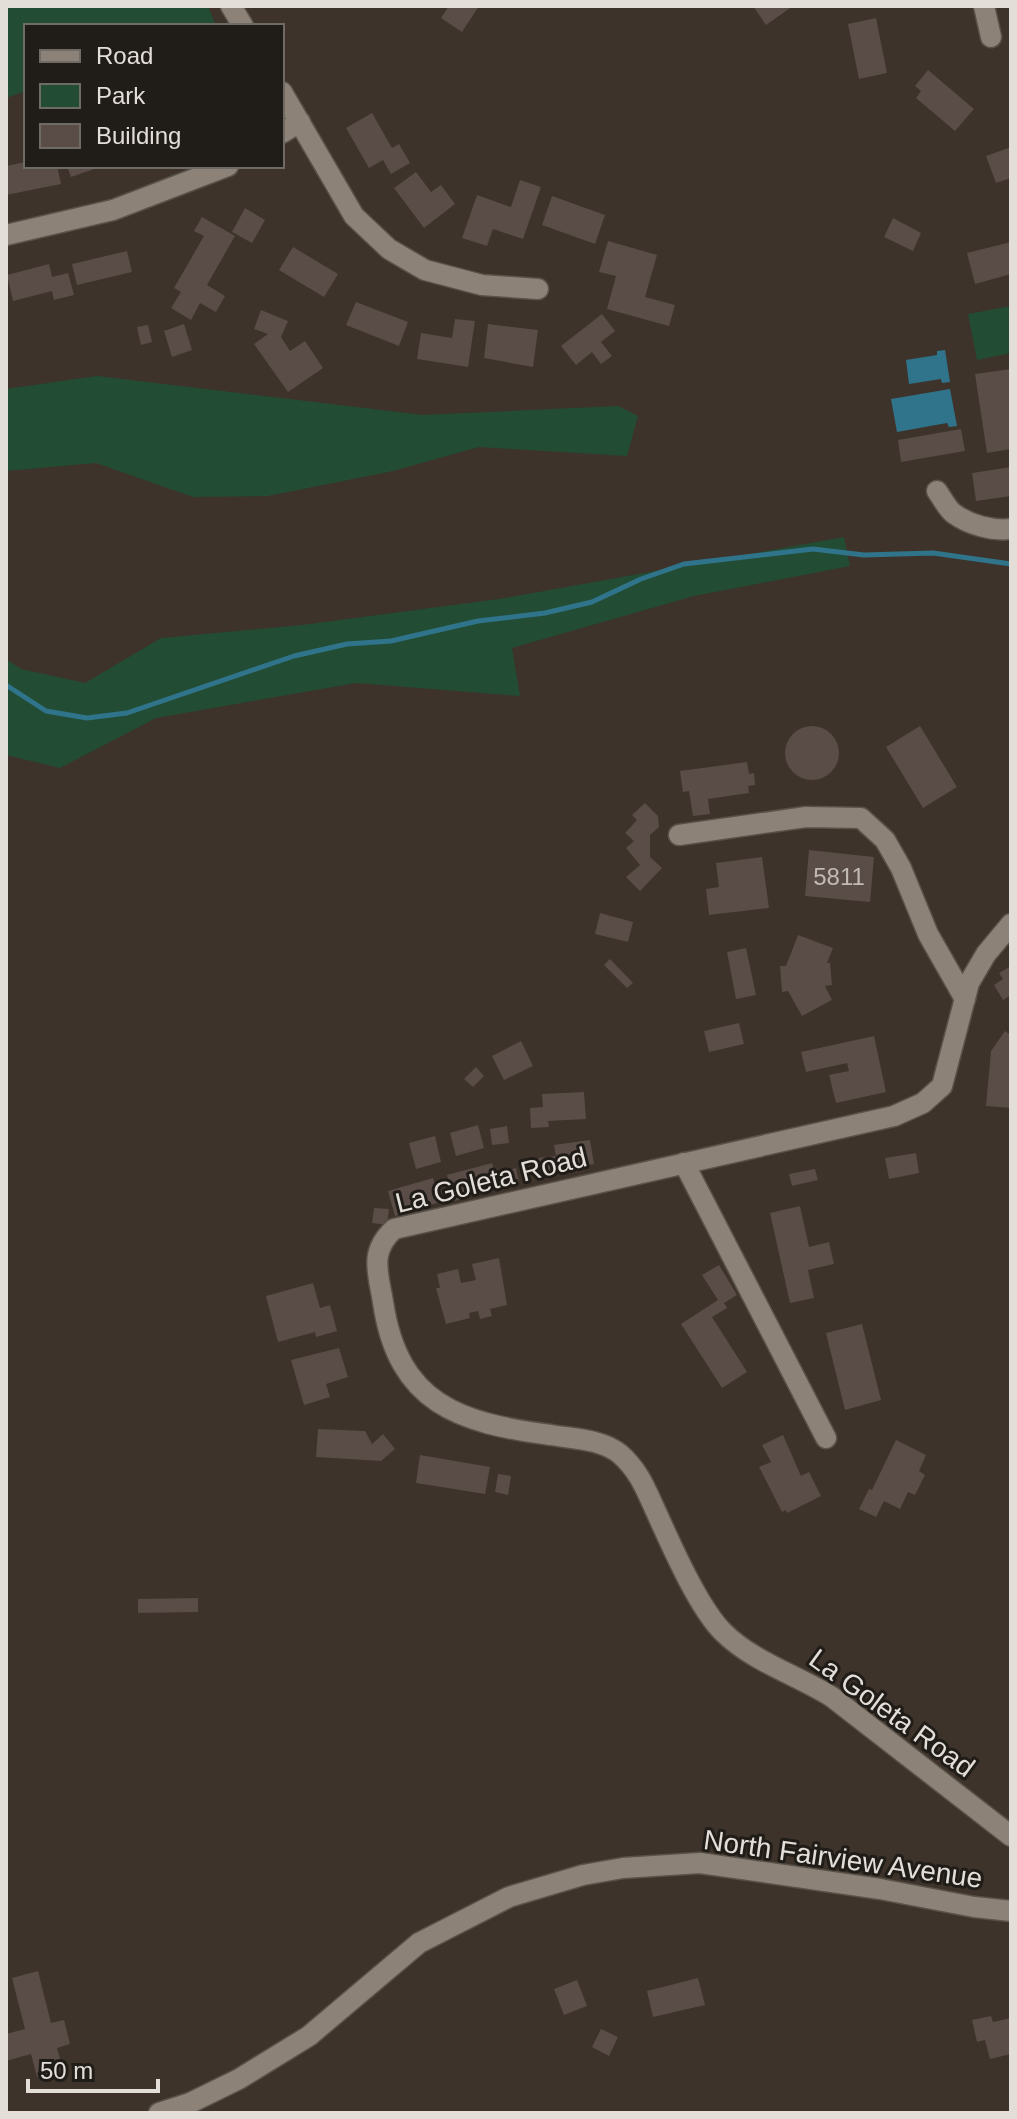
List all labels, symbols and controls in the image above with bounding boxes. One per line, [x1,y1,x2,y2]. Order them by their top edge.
legend [24,24,284,168]
text: Road [96,42,153,69]
text: Park [96,82,146,109]
text: Building [96,122,181,149]
house number: 5811 [813,863,865,890]
street label: La Goleta Road [392,1141,590,1219]
street label: La Goleta Road [804,1643,980,1783]
street label: North Fairview Avenue [702,1824,984,1894]
scale bar [28,2043,158,2093]
text: 50 m [40,2057,93,2084]

